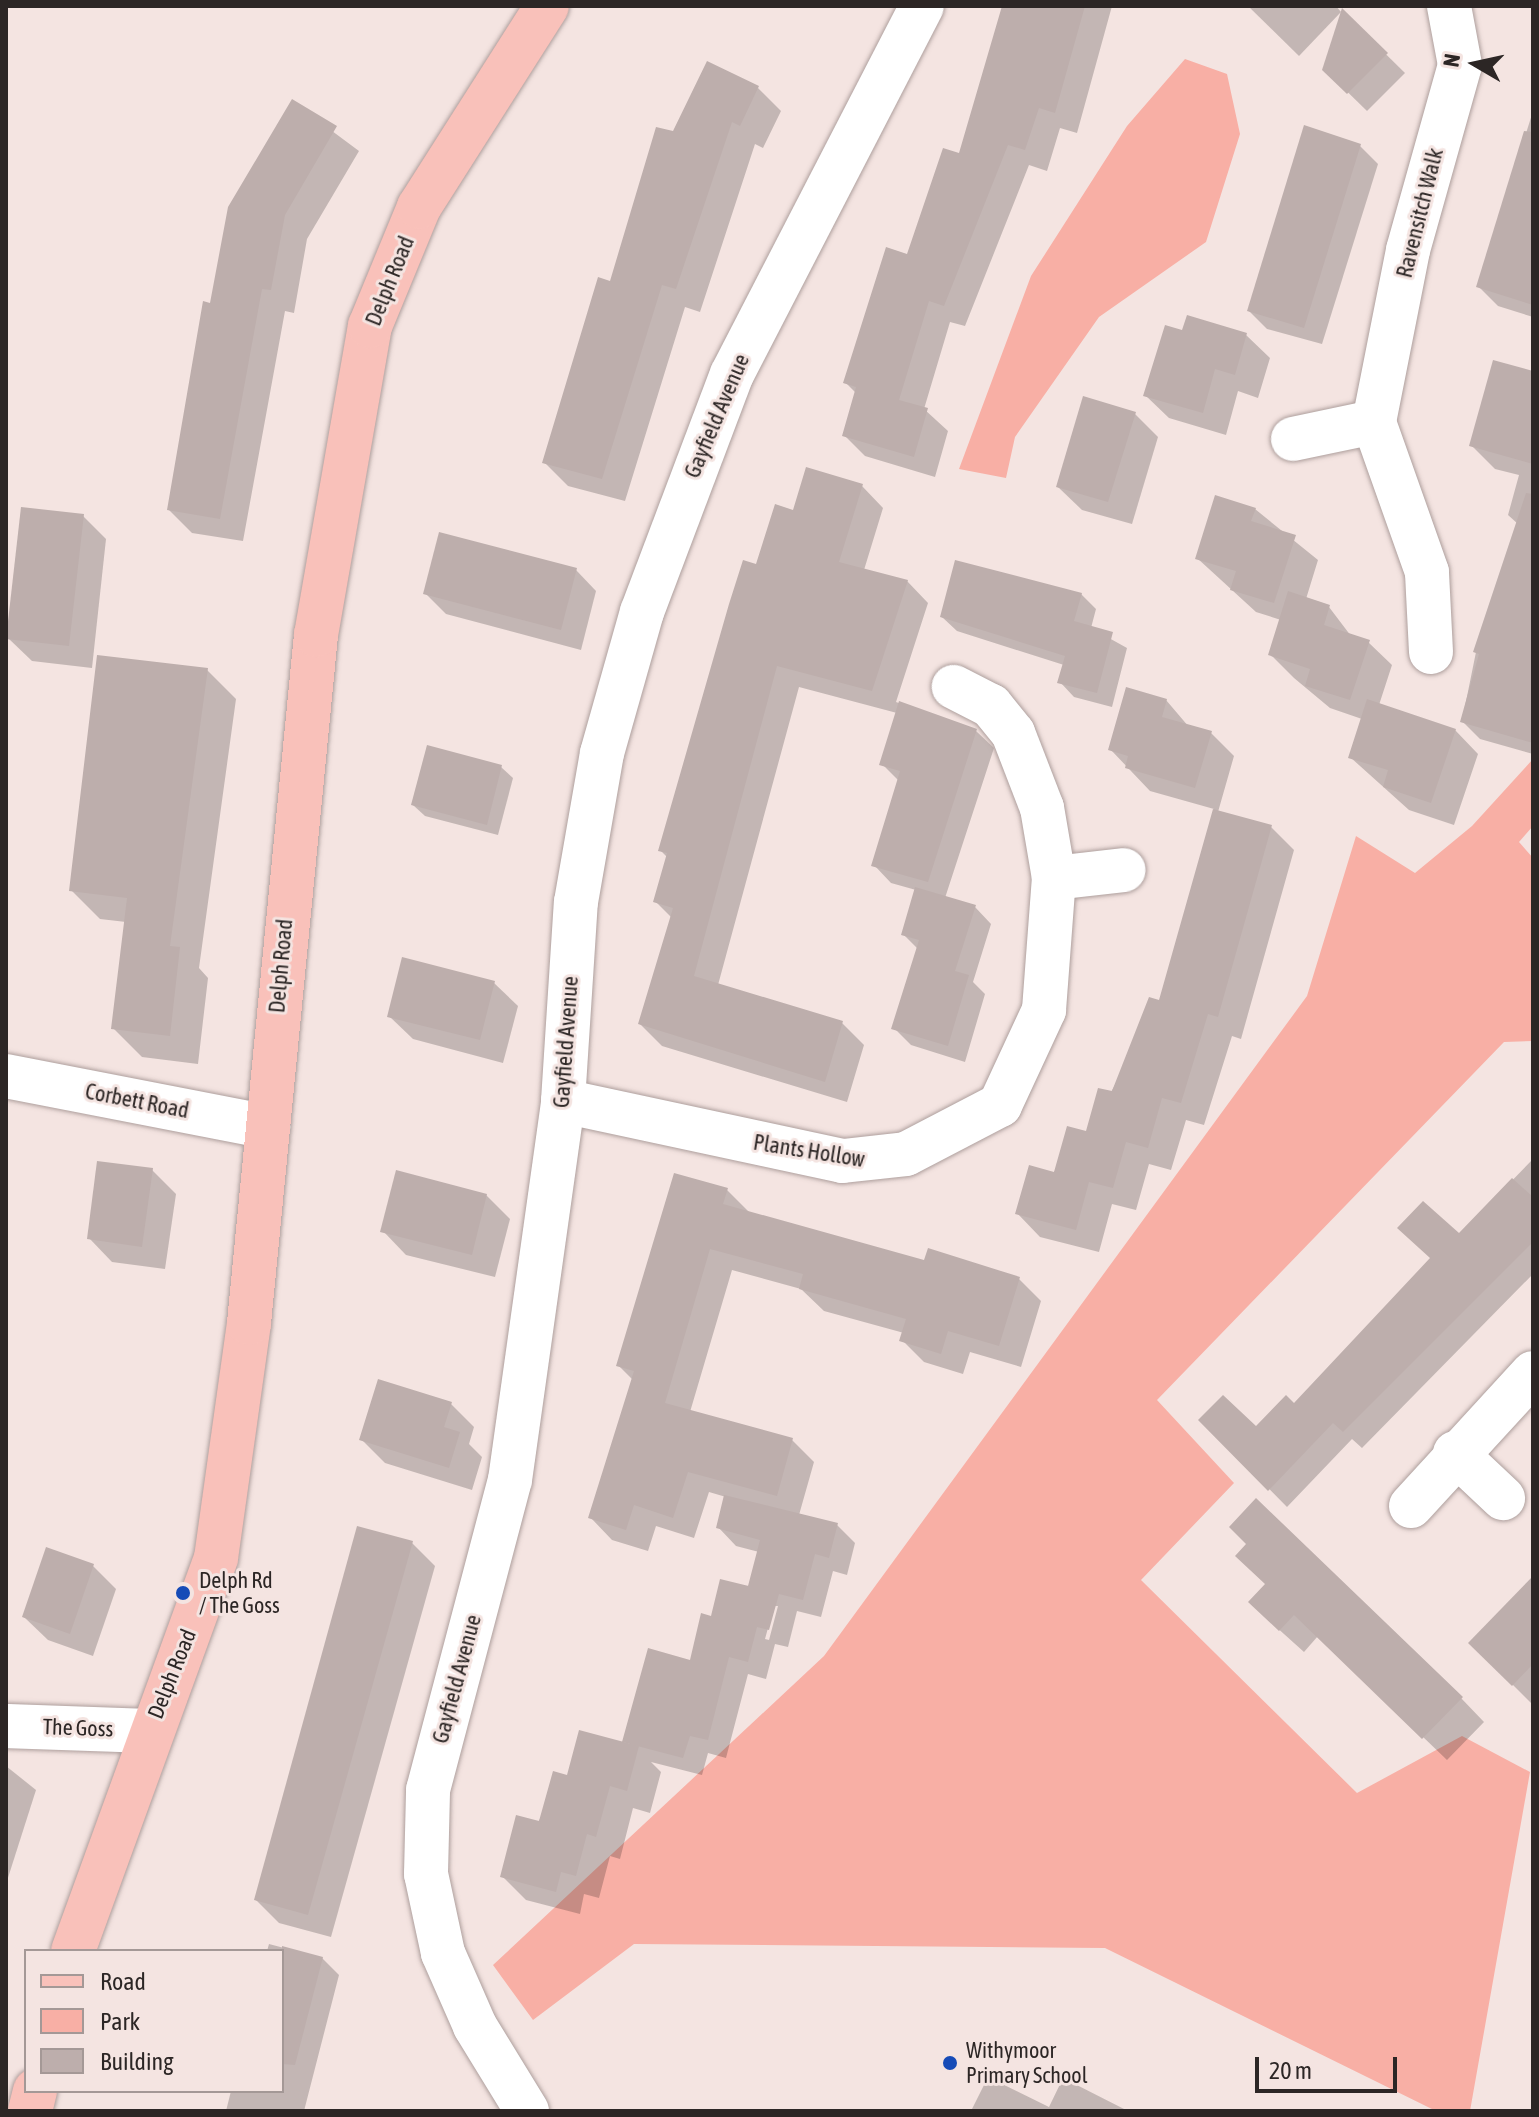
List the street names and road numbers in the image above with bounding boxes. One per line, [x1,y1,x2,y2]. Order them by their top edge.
street label: Ravensitch Walk [1391,146,1449,280]
street label: Delph Road [360,232,420,330]
street label: Gayfield Avenue [679,350,755,482]
street label: Delph Road [264,918,298,1014]
street label: Gayfield Avenue [548,975,584,1109]
street label: Corbett Road [83,1078,191,1124]
street label: Plants Hollow [751,1129,867,1173]
street label: Gayfield Avenue [427,1612,487,1746]
street label: Delph Road [142,1625,202,1723]
street label: The Goss [42,1714,114,1742]

